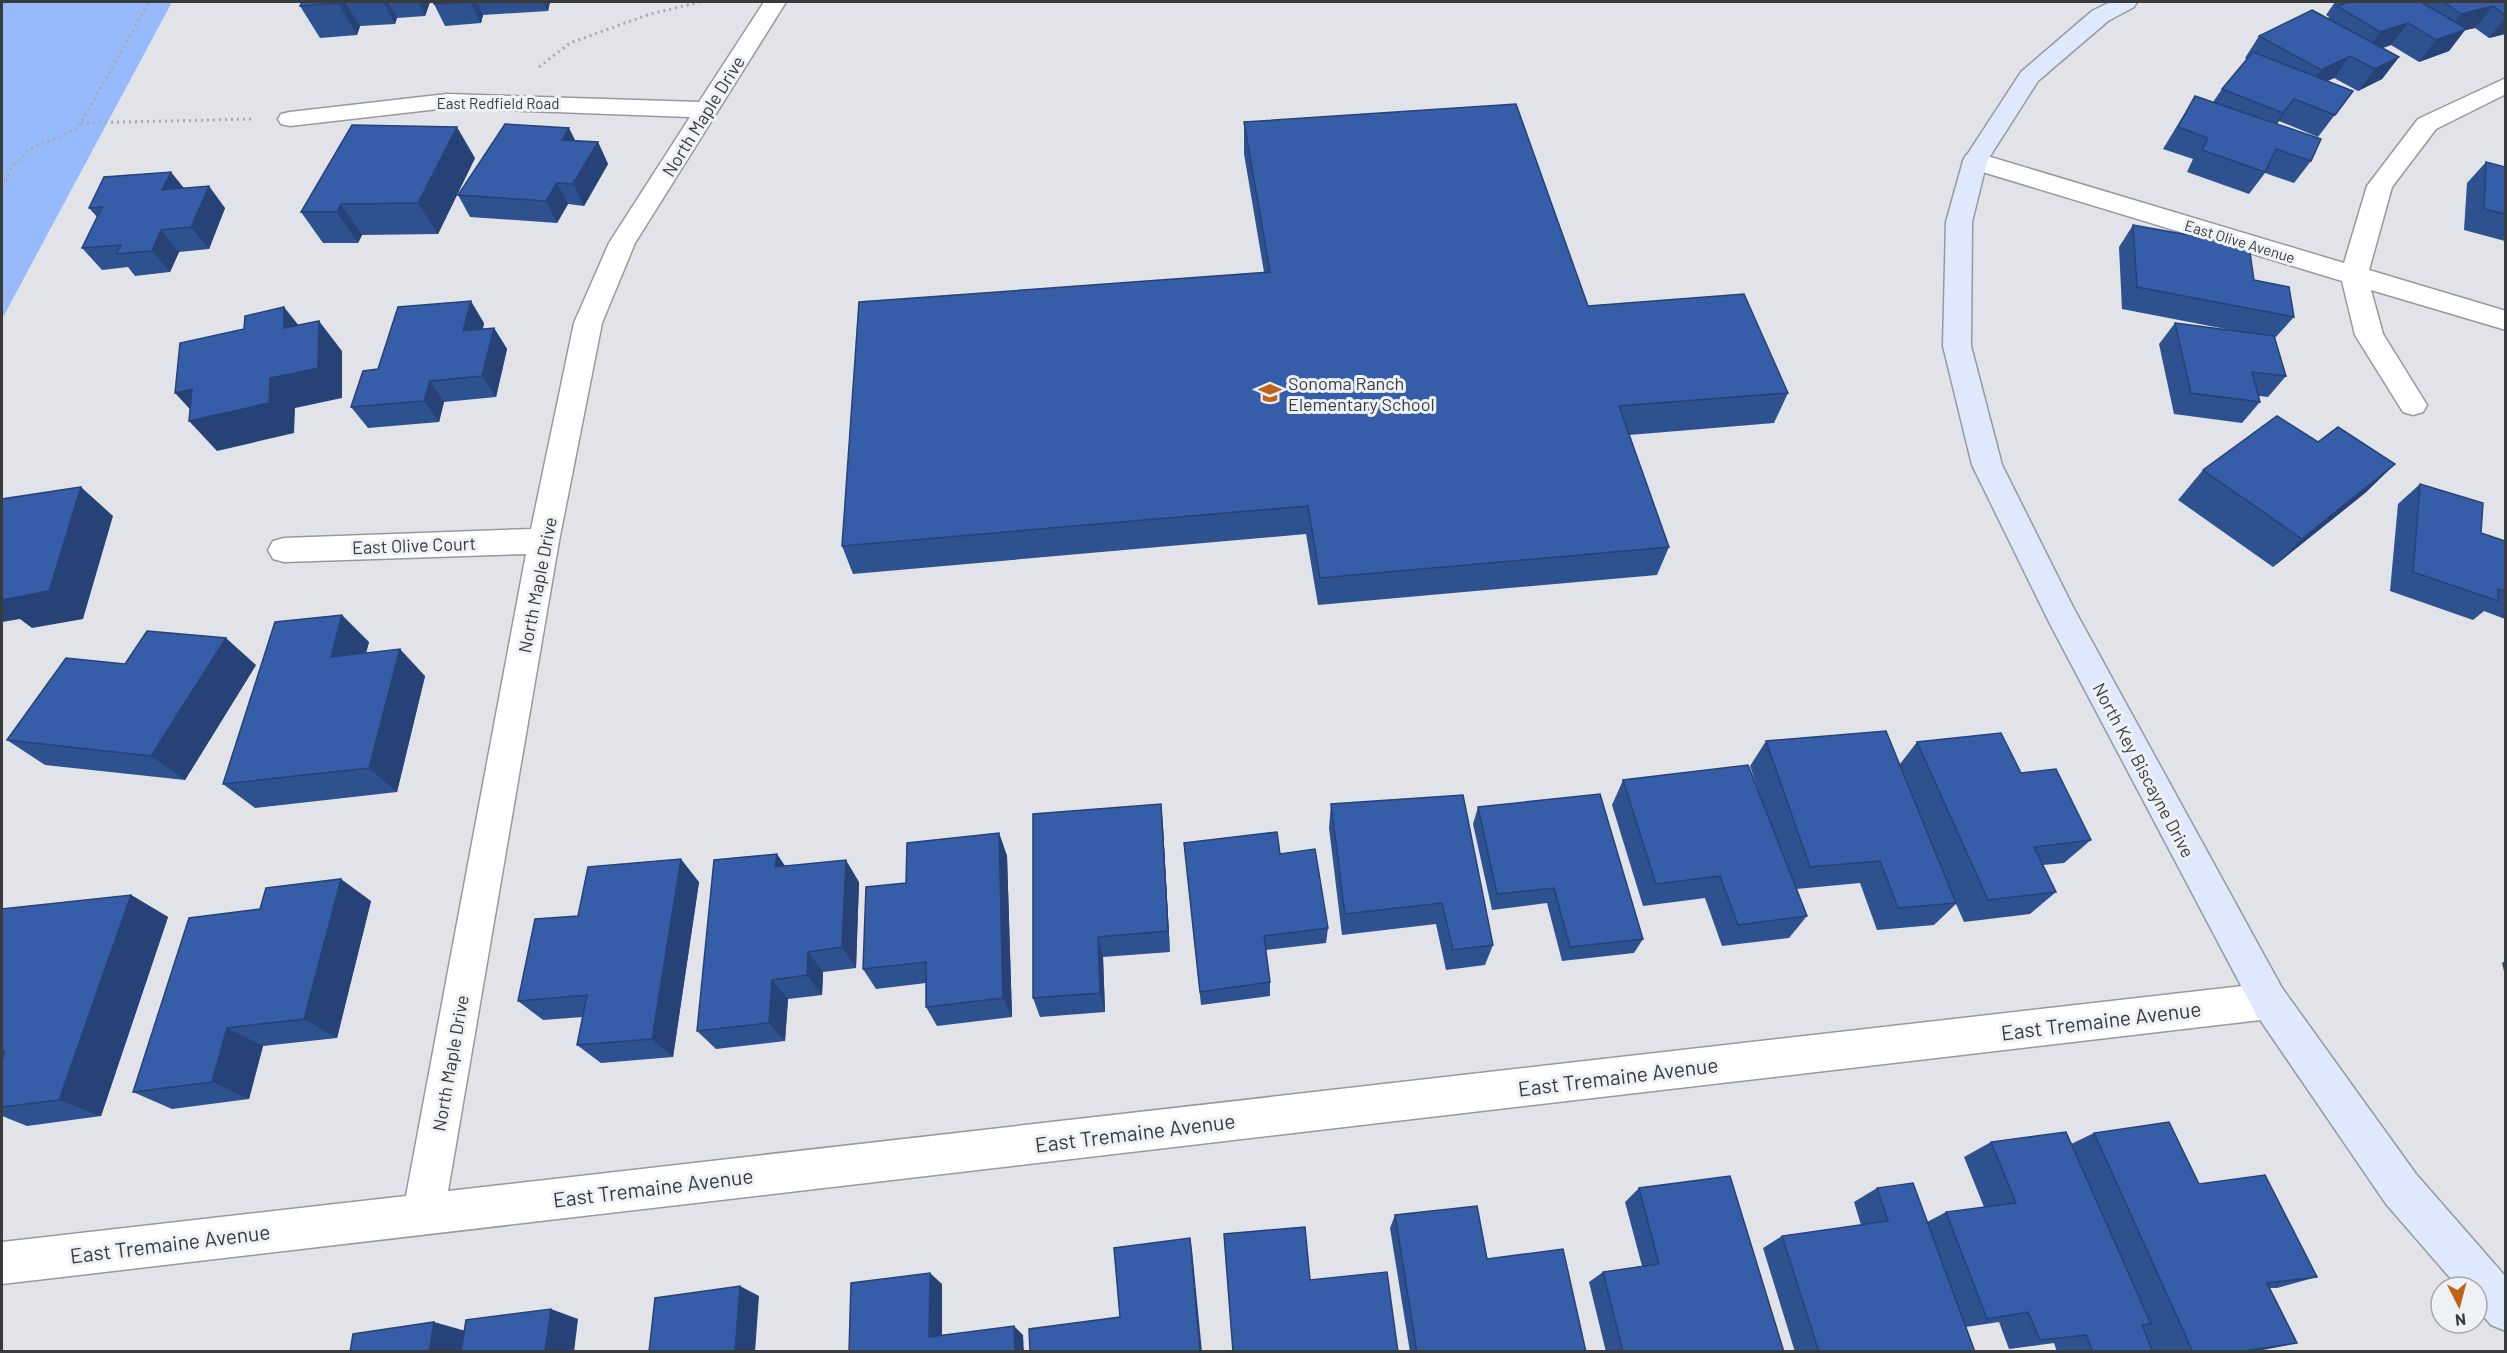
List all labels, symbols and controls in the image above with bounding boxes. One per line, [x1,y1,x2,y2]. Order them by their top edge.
street label: North Maple Drive [657,52,749,180]
street label: East Redfield Road [437,94,559,112]
street label: East Olive Avenue [2183,216,2297,266]
place label: Sonoma Ranch Elementary School [1288,372,1435,415]
school or university icon: Sonoma Ranch Elementary School [1257,380,1283,406]
street label: North Maple Drive [513,515,561,655]
street label: East Olive Court [352,532,476,558]
street label: North Key Biscayne Drive [2089,679,2199,861]
street label: North Maple Drive [427,993,473,1133]
street label: East Tremaine Avenue [1999,995,2203,1045]
street label: East Tremaine Avenue [1516,1051,1720,1101]
street label: East Tremaine Avenue [1033,1107,1237,1157]
street label: East Tremaine Avenue [551,1162,755,1212]
street label: East Tremaine Avenue [68,1218,272,1268]
north arrow [2429,1275,2489,1335]
text: N [2454,1310,2467,1330]

